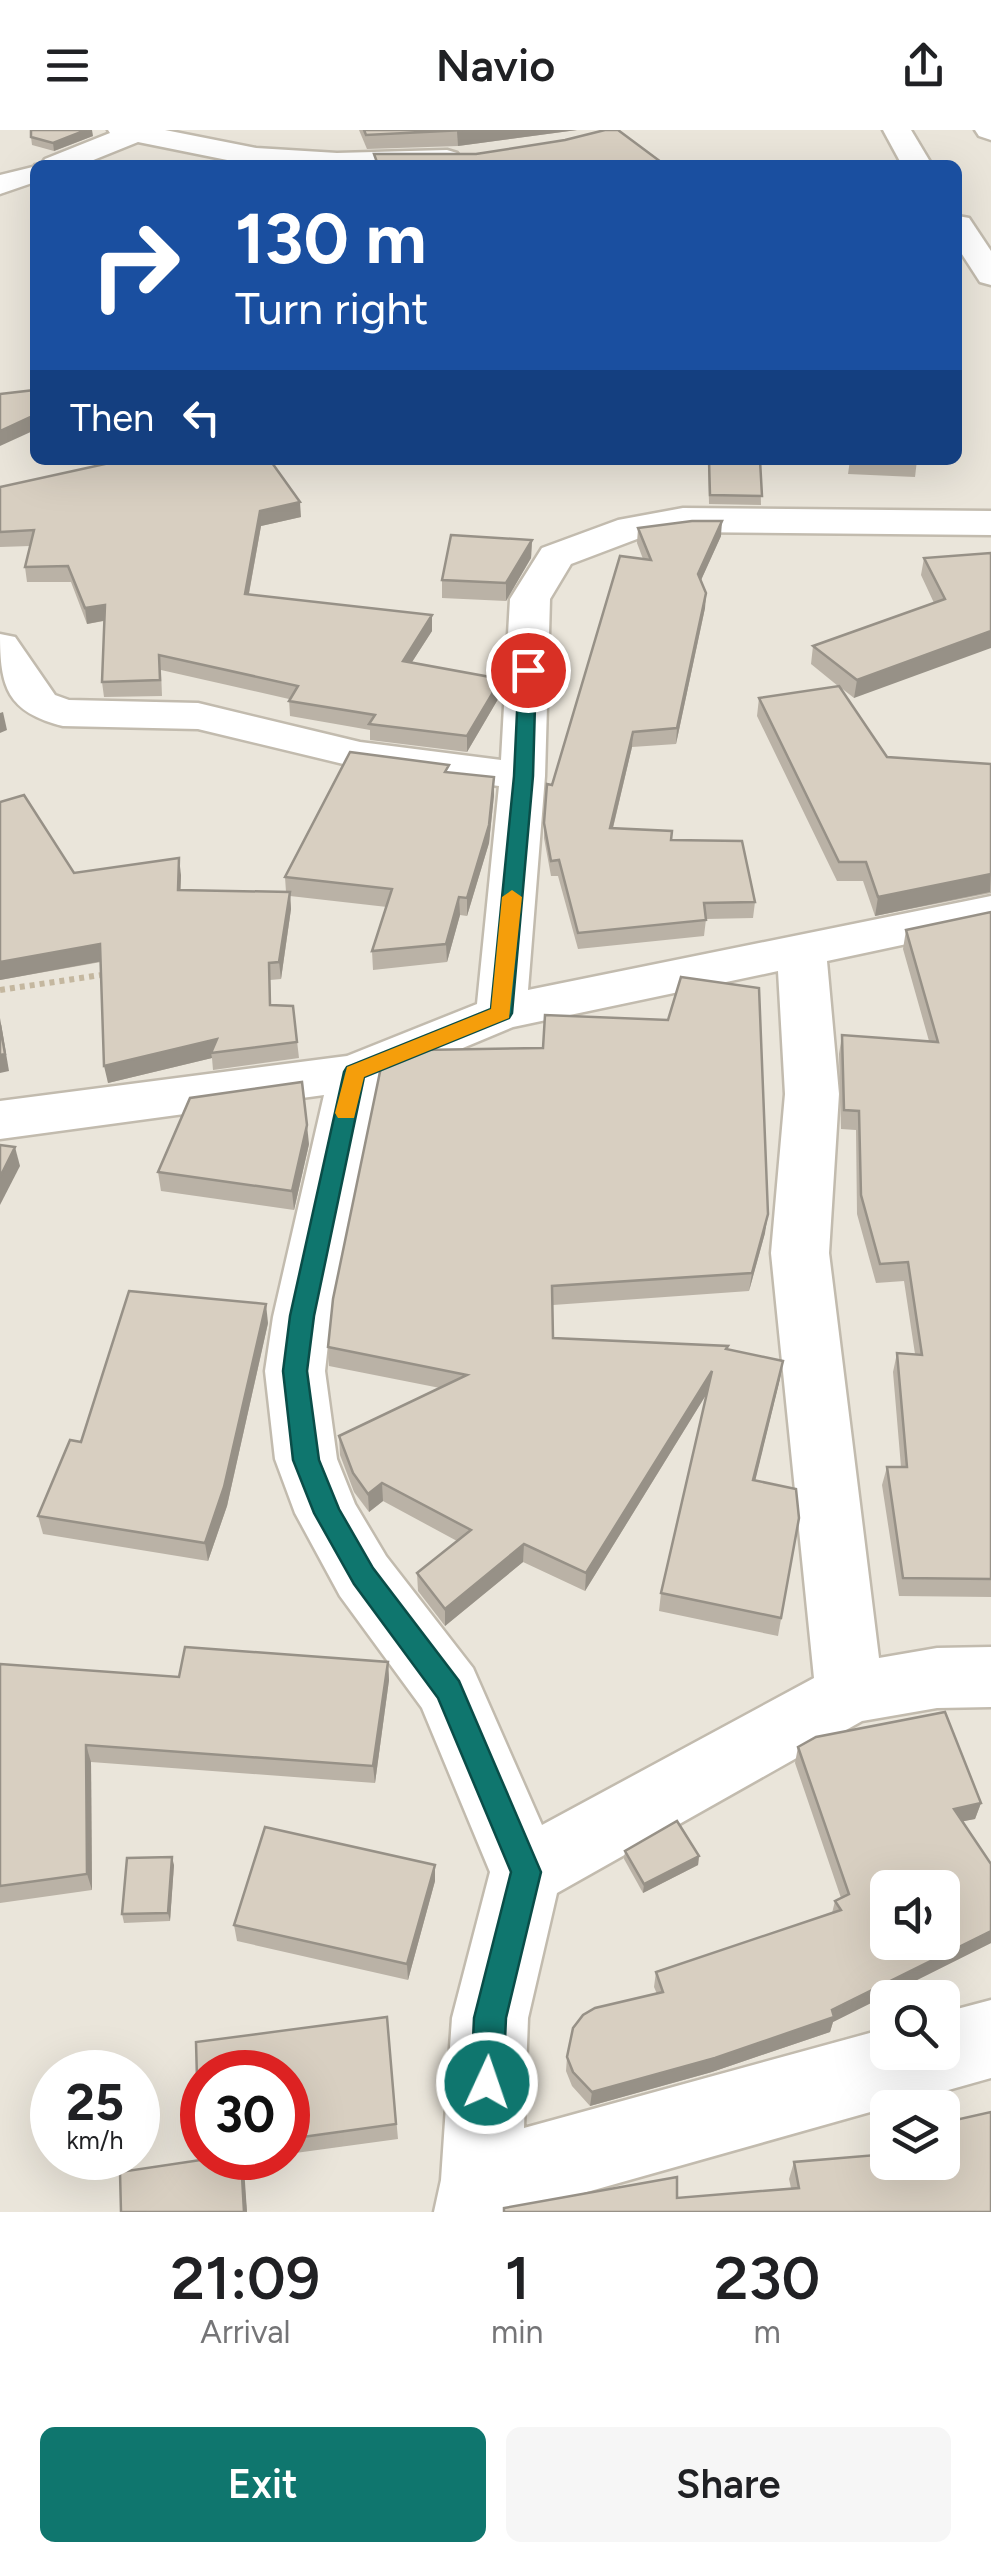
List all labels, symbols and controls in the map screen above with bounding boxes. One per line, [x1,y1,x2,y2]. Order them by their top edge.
icon: menu [40,38,95,93]
text: Navio [436,38,555,92]
icon: share [896,38,951,93]
text: 130 m [235,196,427,281]
icon: right [70,200,200,330]
text: Turn right [235,281,428,335]
icon: left [174,390,229,445]
text: Then [70,395,154,441]
pin [486,628,571,713]
icon: arrive [501,643,556,698]
map controls [870,1870,960,2180]
button: sound [870,1870,960,1960]
button: search [870,1980,960,2070]
position arrow [435,2031,539,2135]
speed limit sign: 30 [180,2050,310,2180]
text: 25 [66,2072,124,2133]
button: layers [870,2090,960,2180]
text: km/h [66,2125,124,2155]
text: 21:09 [171,2242,320,2314]
text: 1 [505,2242,530,2314]
text: 230 [714,2242,820,2314]
text: Arrival [200,2313,291,2351]
text: min [491,2313,543,2351]
text: m [754,2313,781,2351]
button: Exit [40,2427,486,2542]
button: Share [506,2427,951,2542]

